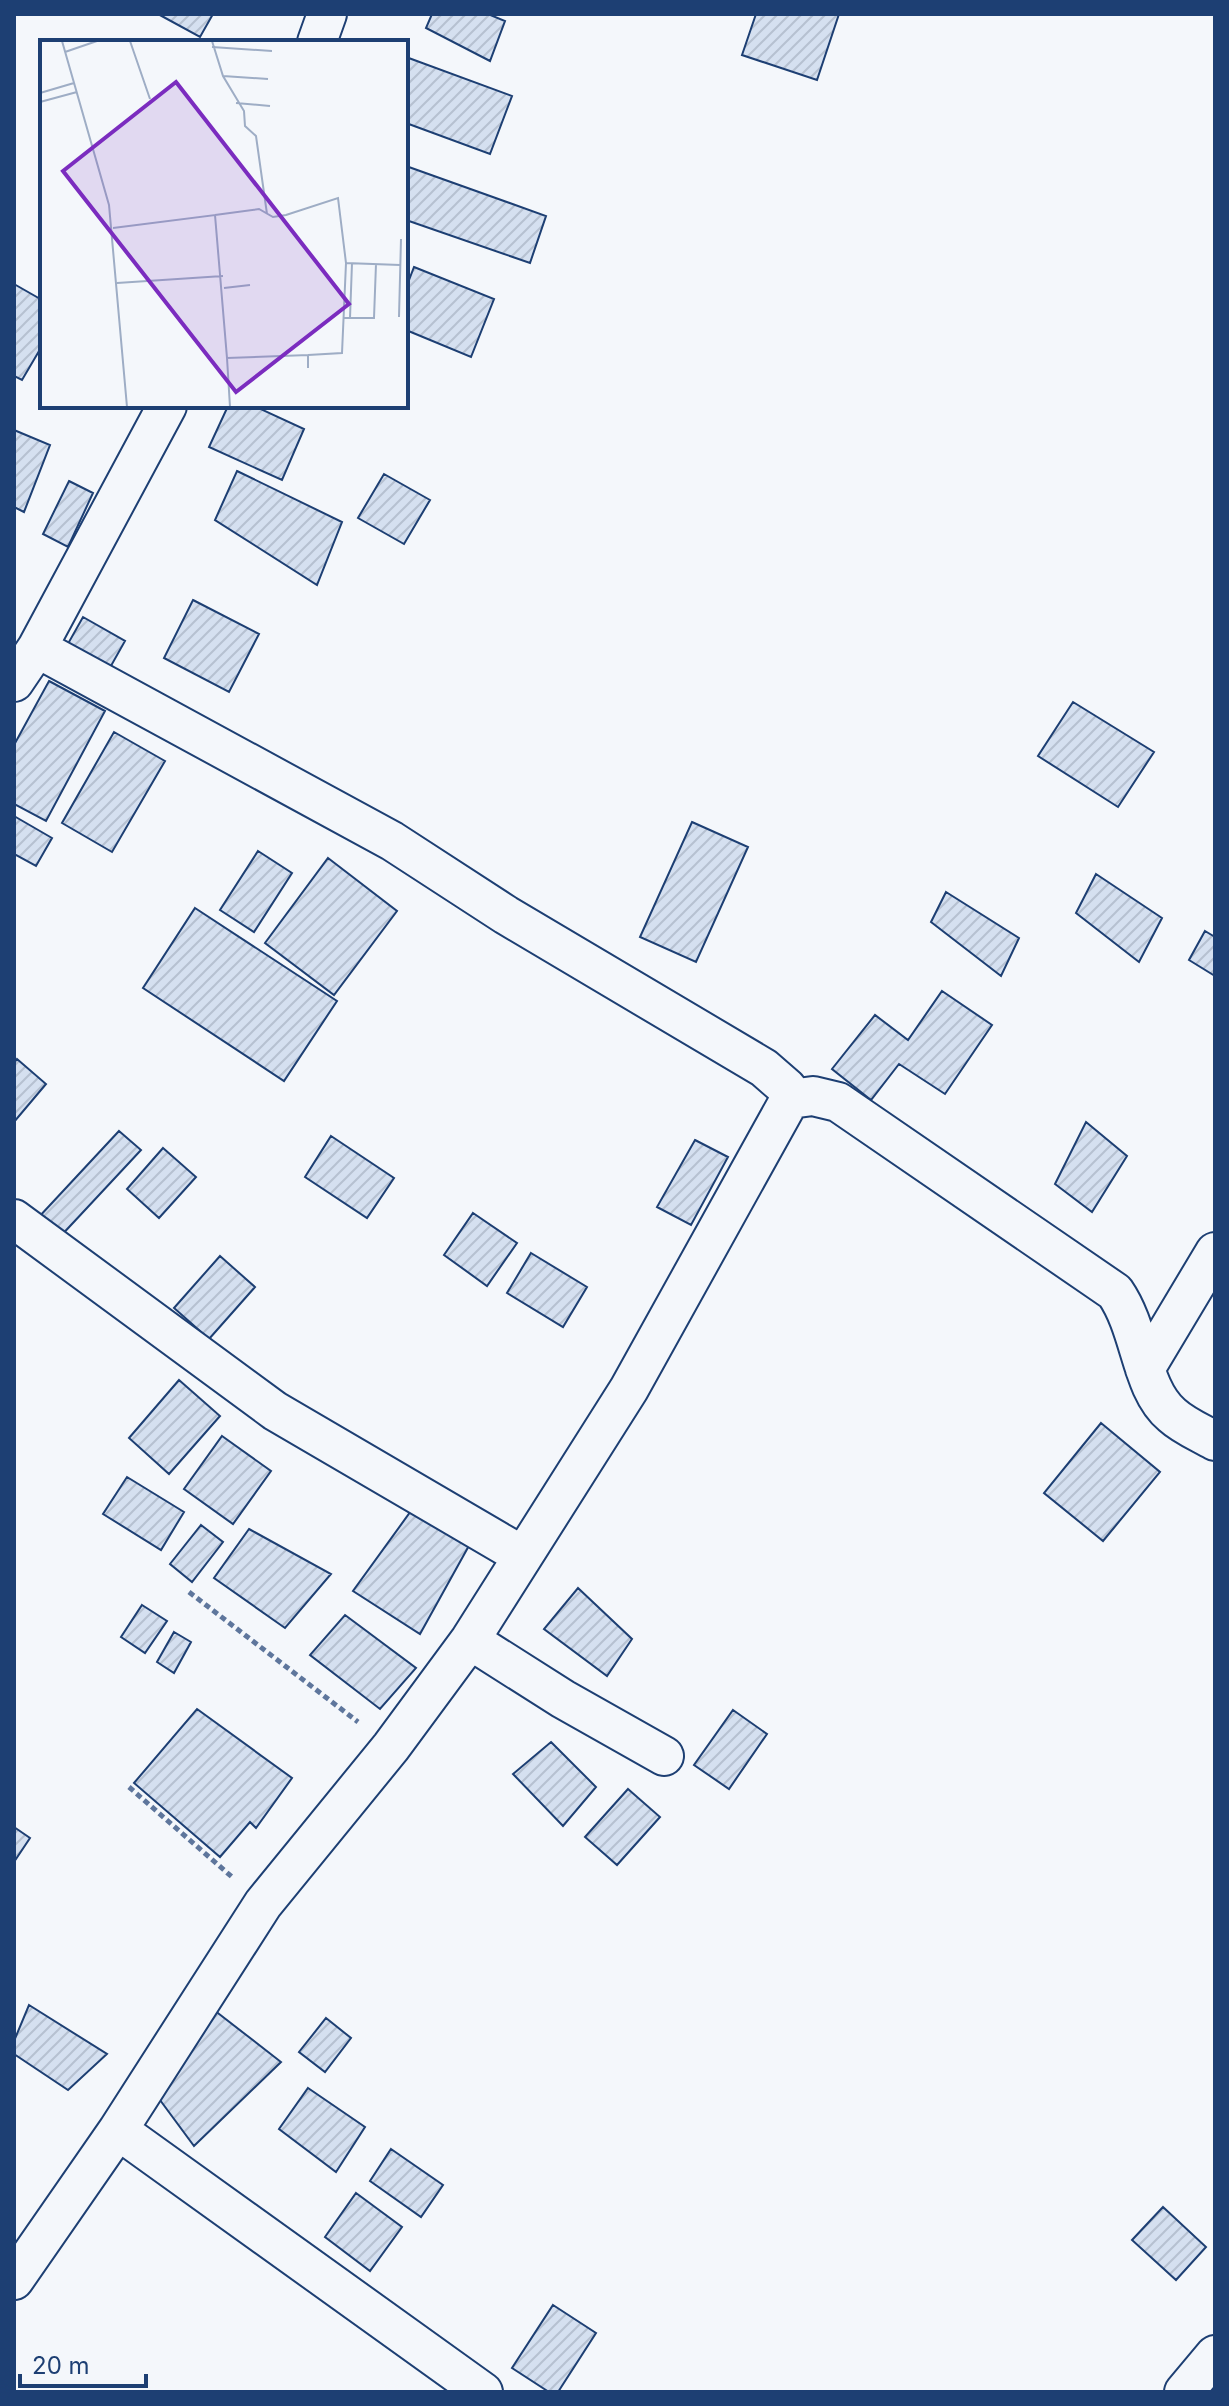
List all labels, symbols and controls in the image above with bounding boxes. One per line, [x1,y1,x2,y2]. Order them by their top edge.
inset map [40,40,408,408]
scale bar [20,2338,146,2388]
text: 20 m [32,2351,90,2380]

